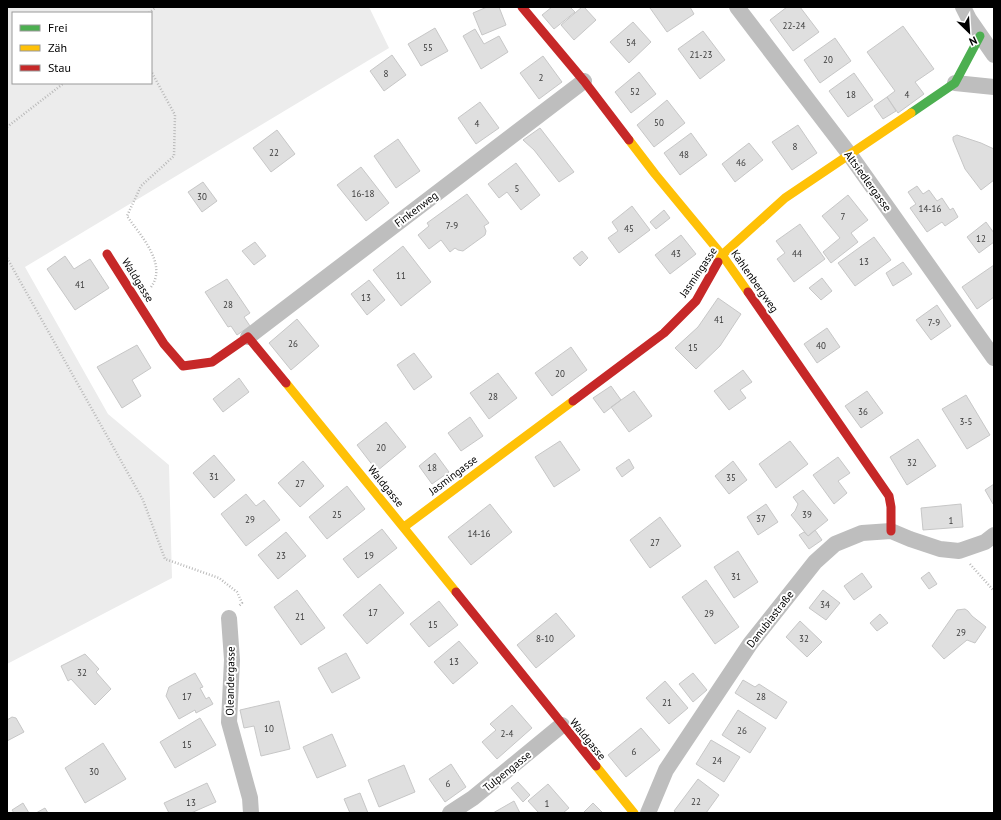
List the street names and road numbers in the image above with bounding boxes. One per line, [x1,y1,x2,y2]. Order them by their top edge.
street label: Altsiedlergasse [841,148,895,214]
street label: Finkenweg [392,188,441,230]
street label: Jasmingasse [676,244,720,301]
street label: Kahlenbergweg [728,247,782,315]
street label: Waldgasse [119,255,157,305]
street label: Jasmingasse [425,452,480,498]
street label: Waldgasse [365,462,407,510]
street label: Danubiastraße [743,587,797,650]
street label: Oleandergasse [222,646,238,716]
street label: Waldgasse [567,715,609,763]
street label: Tulpengasse [480,747,534,795]

